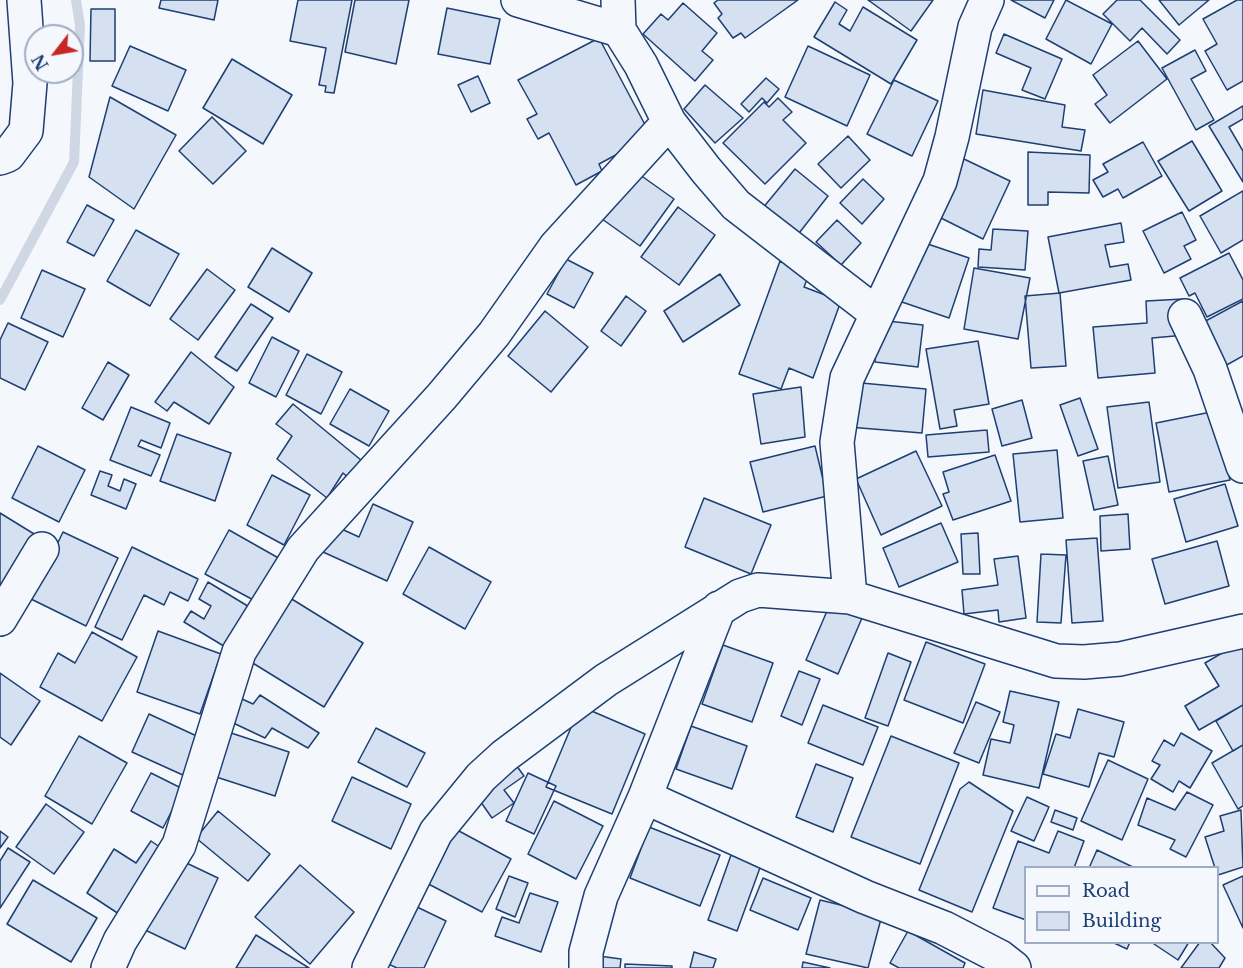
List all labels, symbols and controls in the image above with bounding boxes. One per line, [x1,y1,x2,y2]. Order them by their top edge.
north arrow [24,24,84,84]
text: N [28,51,53,74]
legend [1024,866,1219,944]
text: Road [1082,880,1130,902]
text: Building [1082,910,1161,932]

